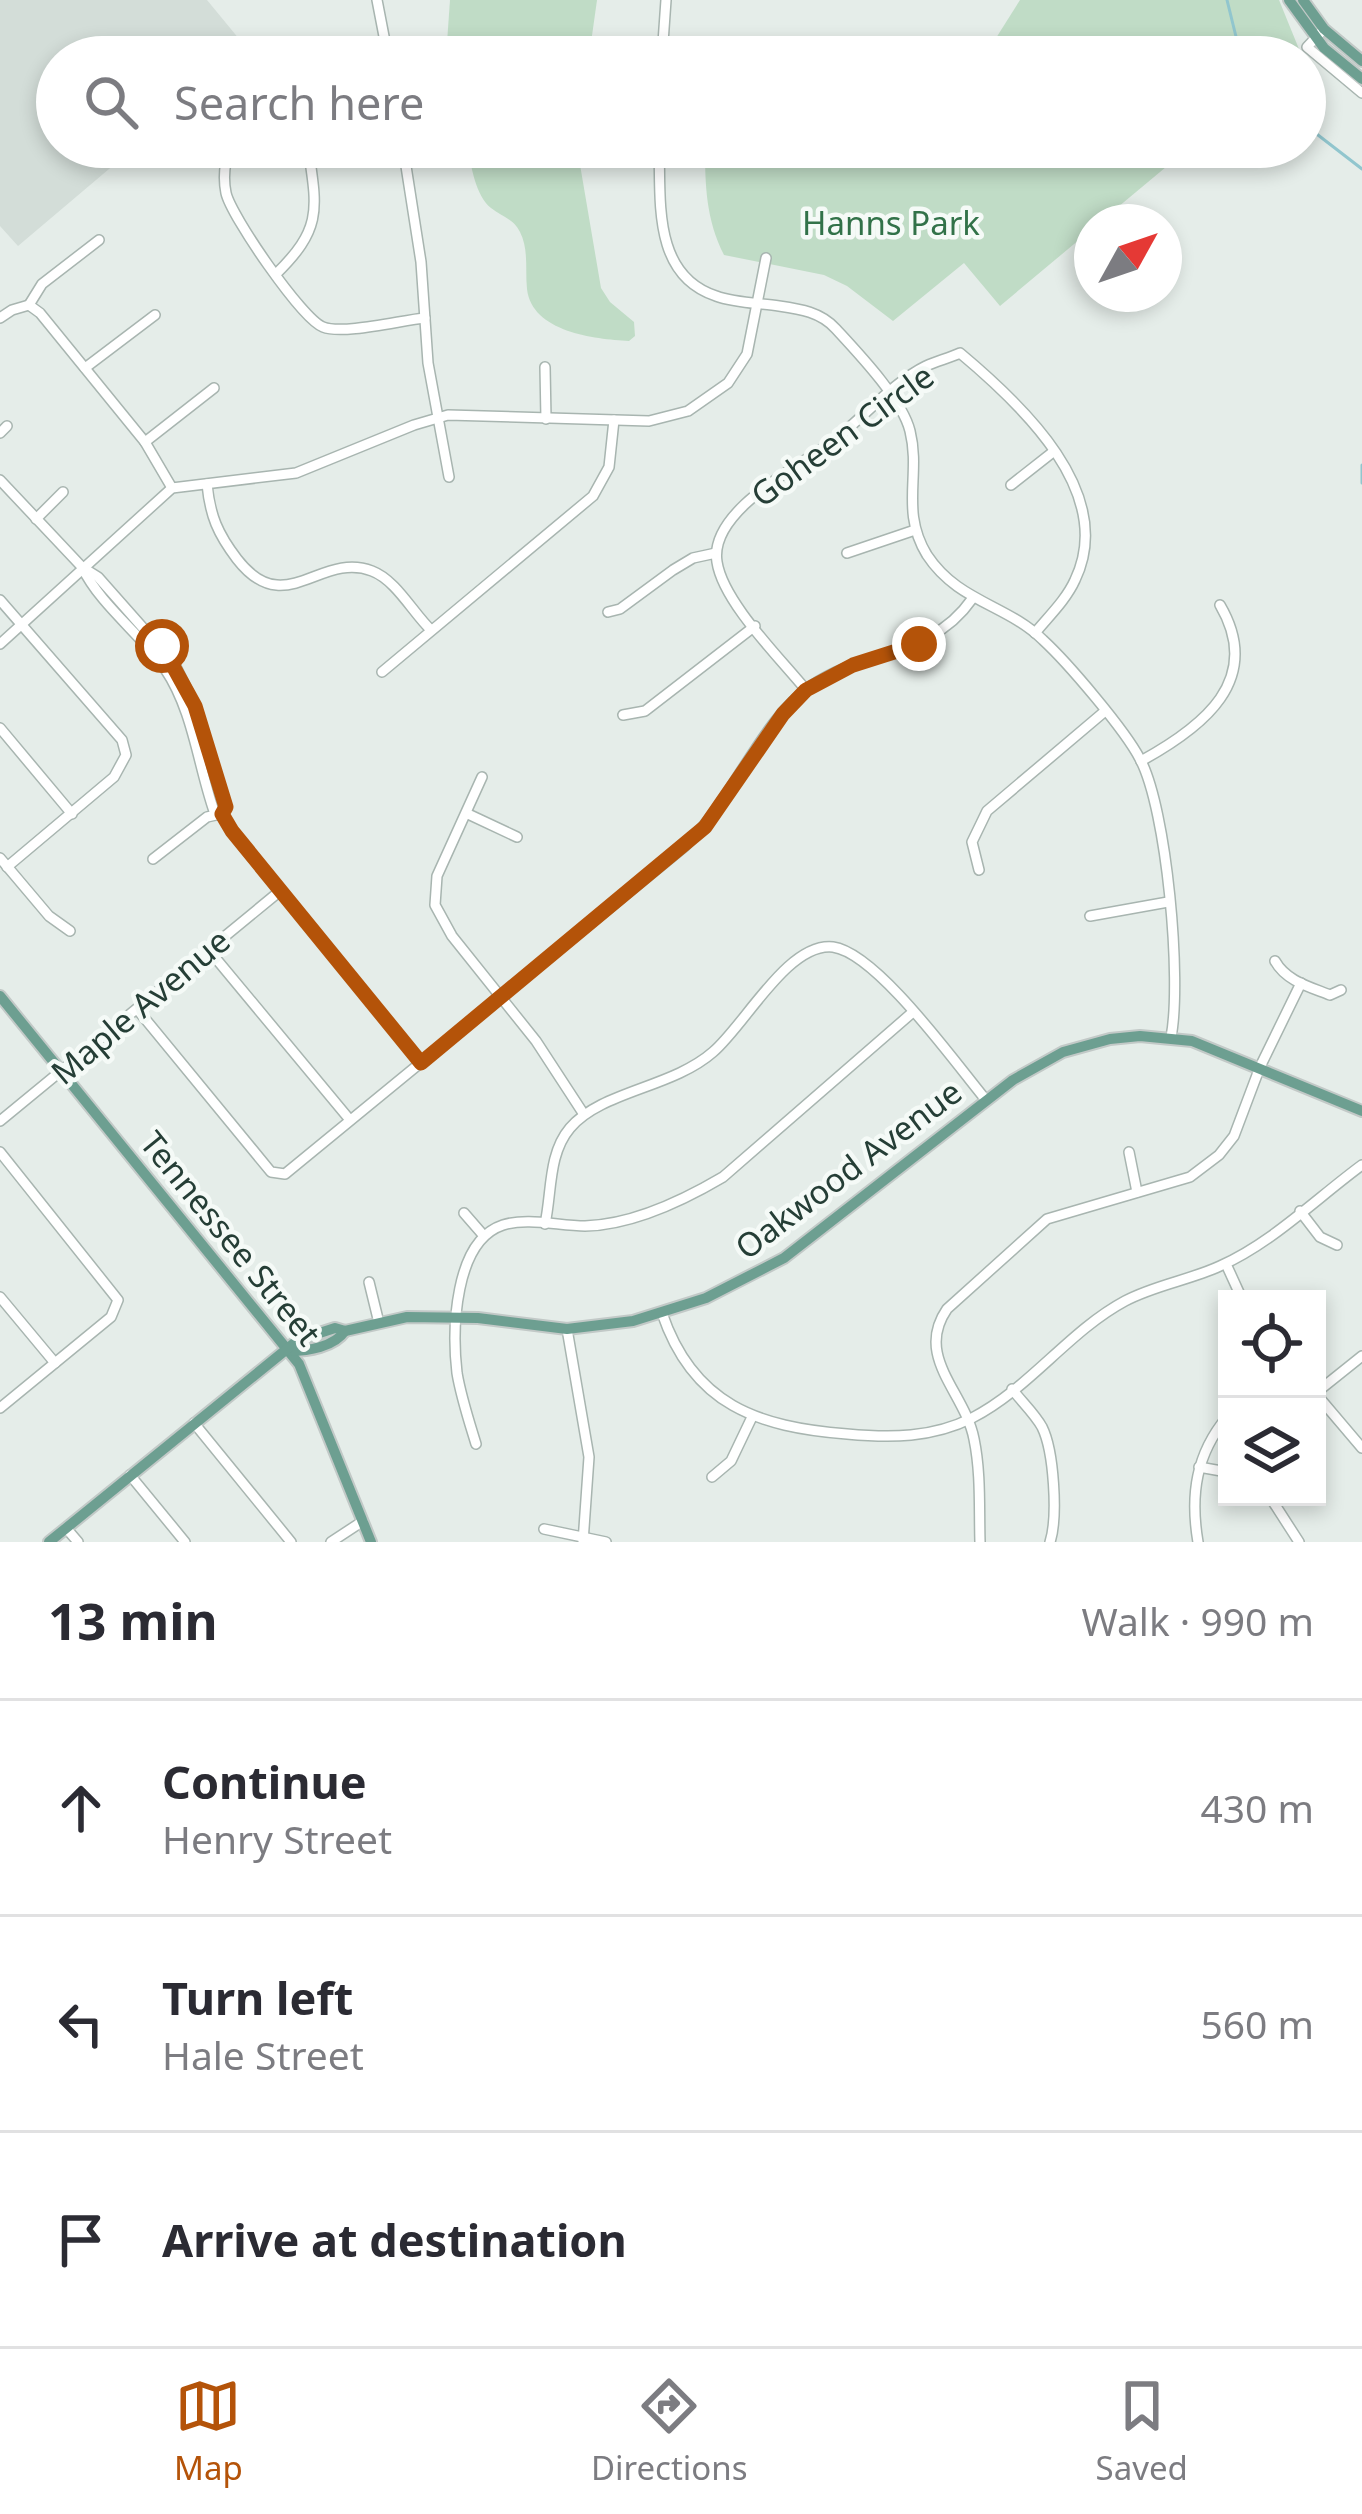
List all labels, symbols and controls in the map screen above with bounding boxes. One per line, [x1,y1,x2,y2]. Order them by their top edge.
search box [36,36,1326,168]
icon: search [78,69,144,135]
text: Search here [174,72,424,133]
park label: Hanns Park [802,200,980,245]
north arrow [1074,204,1182,312]
street label: Goheen Circle [741,353,943,517]
route end [892,617,946,671]
route start [135,619,189,673]
street label: Maple Avenue [41,918,239,1094]
street label: Oakwood Avenue [726,1069,970,1269]
street label: Tennessee Street [131,1121,331,1355]
map controls [1218,1290,1326,1506]
button: locate [1218,1290,1326,1398]
button: layers [1218,1398,1326,1506]
text: 13 min [48,1585,218,1655]
text: Walk · 990 m [1081,1594,1314,1647]
text: Continue [162,1751,367,1812]
icon: ahead [48,1775,114,1841]
text: 430 m [1200,1781,1314,1834]
text: Henry Street [162,1812,392,1865]
text: Turn left [162,1967,353,2028]
icon: left [48,1991,114,2057]
text: 560 m [1200,1997,1314,2050]
text: Hale Street [162,2028,364,2081]
icon: arrive [48,2207,114,2273]
text: Arrive at destination [162,2209,627,2270]
tab: Map [174,2373,243,2490]
tab: Directions [591,2373,748,2490]
tab: Saved [1096,2373,1188,2490]

